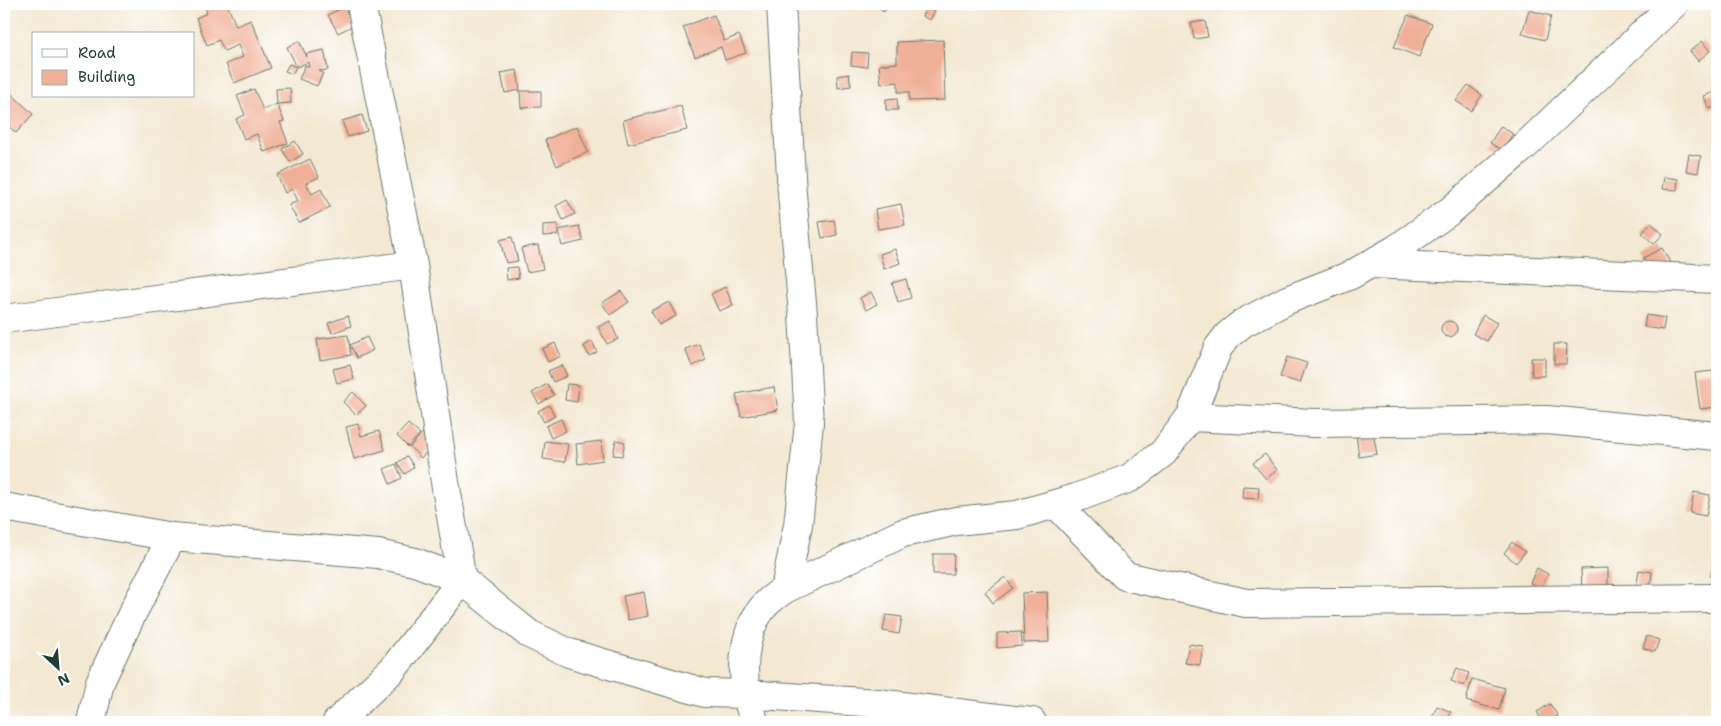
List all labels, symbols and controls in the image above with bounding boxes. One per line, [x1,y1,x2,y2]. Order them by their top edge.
legend [32,32,195,98]
text: Road [78,43,116,63]
text: Building [78,67,135,87]
north arrow [32,644,82,694]
text: N [55,669,73,690]

